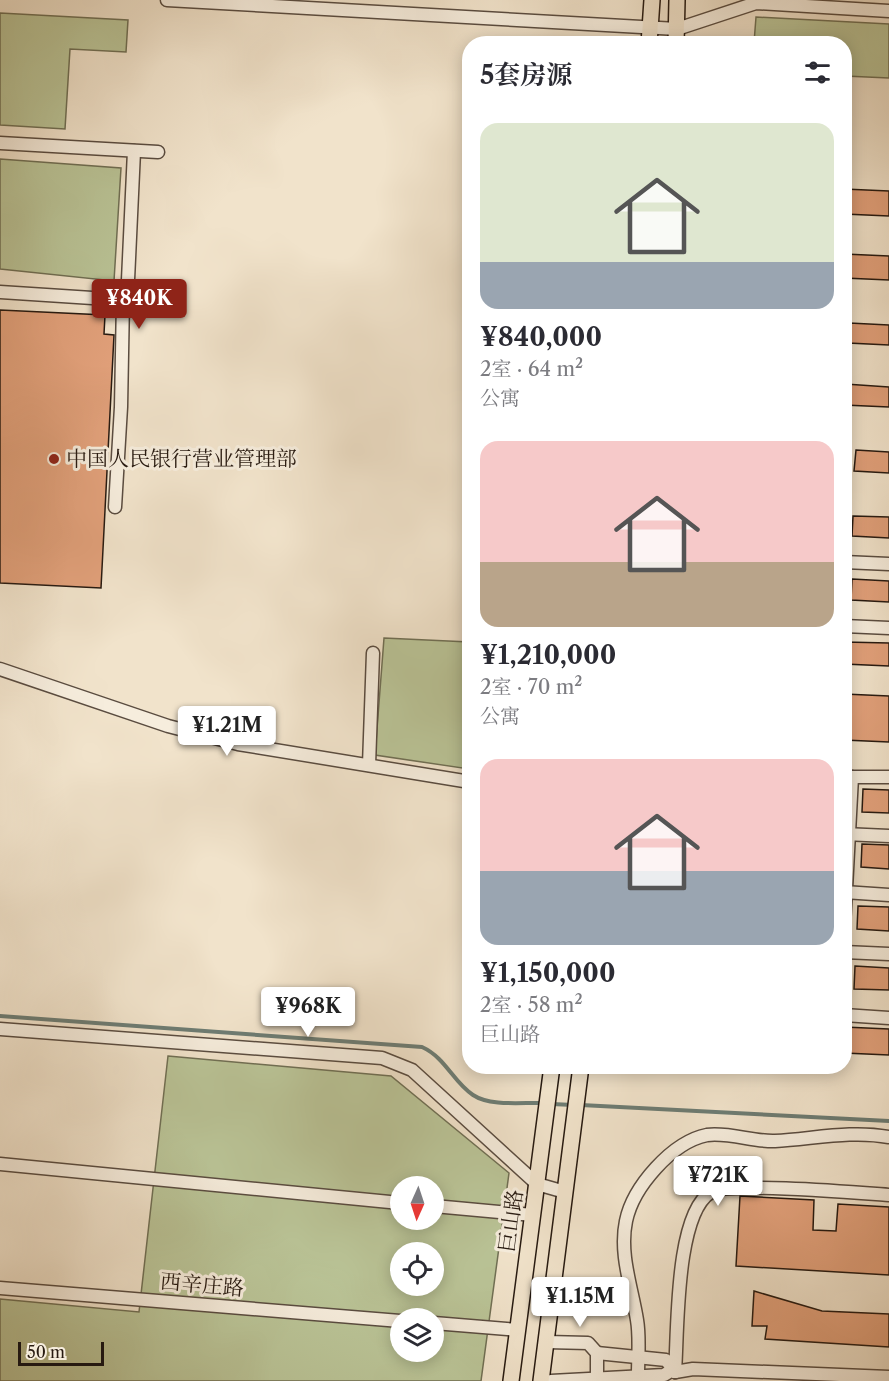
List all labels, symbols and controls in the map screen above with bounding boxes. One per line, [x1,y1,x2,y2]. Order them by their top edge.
icon: filters [801,56,834,89]
text: 5套房源 [480,59,572,91]
icon: home [603,162,711,270]
pin: ¥840K [97,279,181,330]
text: ¥840K [106,286,172,310]
text: ¥840,000 [480,321,602,353]
text: 2室 · 64 m² [480,357,583,381]
text: 公寓 [480,386,520,410]
place label: 中国人民银行营业管理部 [66,446,297,471]
marker: 中国人民银行营业管理部 [47,452,61,466]
icon: home [603,480,711,588]
text: ¥1,210,000 [480,639,616,671]
text: 2室 · 70 m² [480,675,582,699]
text: 公寓 [480,704,520,728]
pin: ¥1.21M [178,706,276,757]
text: ¥1.21M [192,713,262,737]
icon: home [603,798,711,906]
text: ¥1,150,000 [480,957,615,989]
pin: ¥968K [266,987,350,1038]
text: 2室 · 58 m² [480,993,583,1017]
text: ¥968K [275,994,341,1018]
text: 巨山路 [480,1022,540,1046]
pin: ¥721K [676,1156,760,1207]
text: ¥721K [688,1163,748,1187]
north arrow [390,1176,444,1230]
map controls [390,1176,444,1362]
street label: 巨山路 [494,1188,527,1254]
button: locate [390,1242,444,1296]
street label: 西辛庄路 [159,1268,245,1301]
pin: ¥1.15M [531,1277,629,1328]
text: ¥1.15M [545,1284,615,1308]
button: layers [390,1308,444,1362]
scale bar [18,1339,104,1366]
text: 50 m [27,1342,65,1362]

